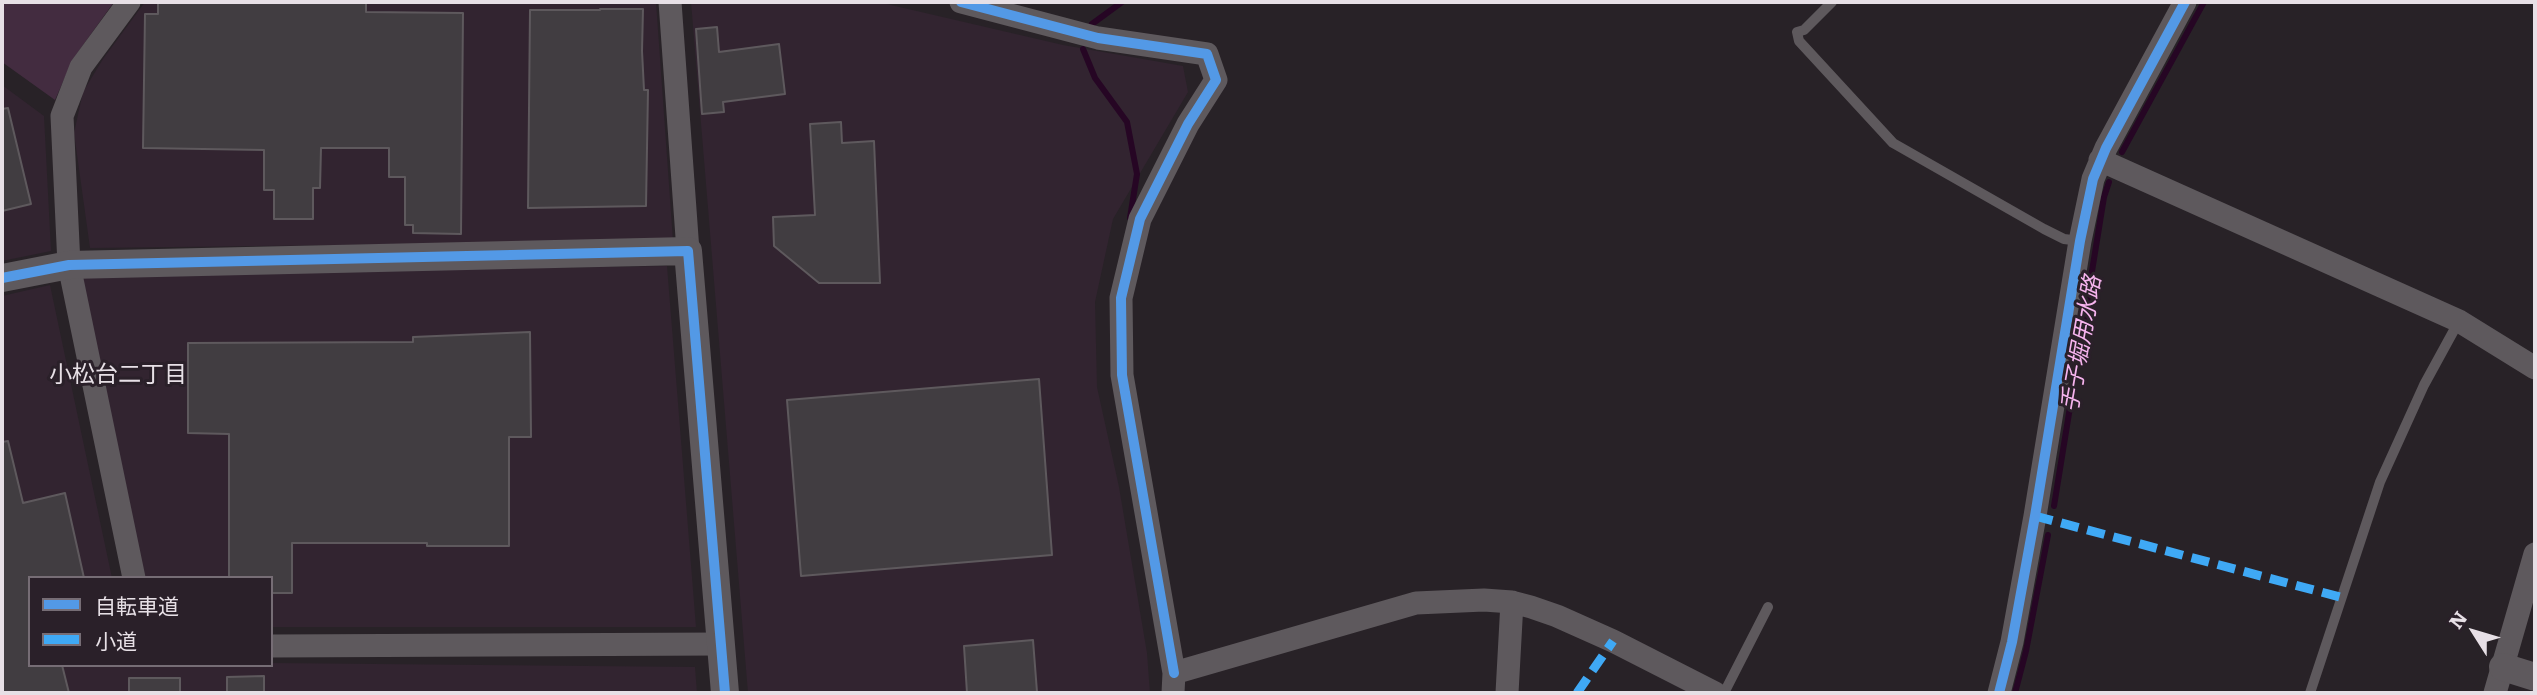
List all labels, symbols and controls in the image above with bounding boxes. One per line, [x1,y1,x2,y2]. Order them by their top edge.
water label: 手子堀用水路 [2056,274,2108,414]
district label: 小松台二丁目 [49,361,187,389]
legend [28,576,273,667]
text: 自転車道 [95,589,179,620]
north arrow [2439,597,2509,667]
text: N [2441,605,2473,634]
text: 小道 [95,624,137,655]

